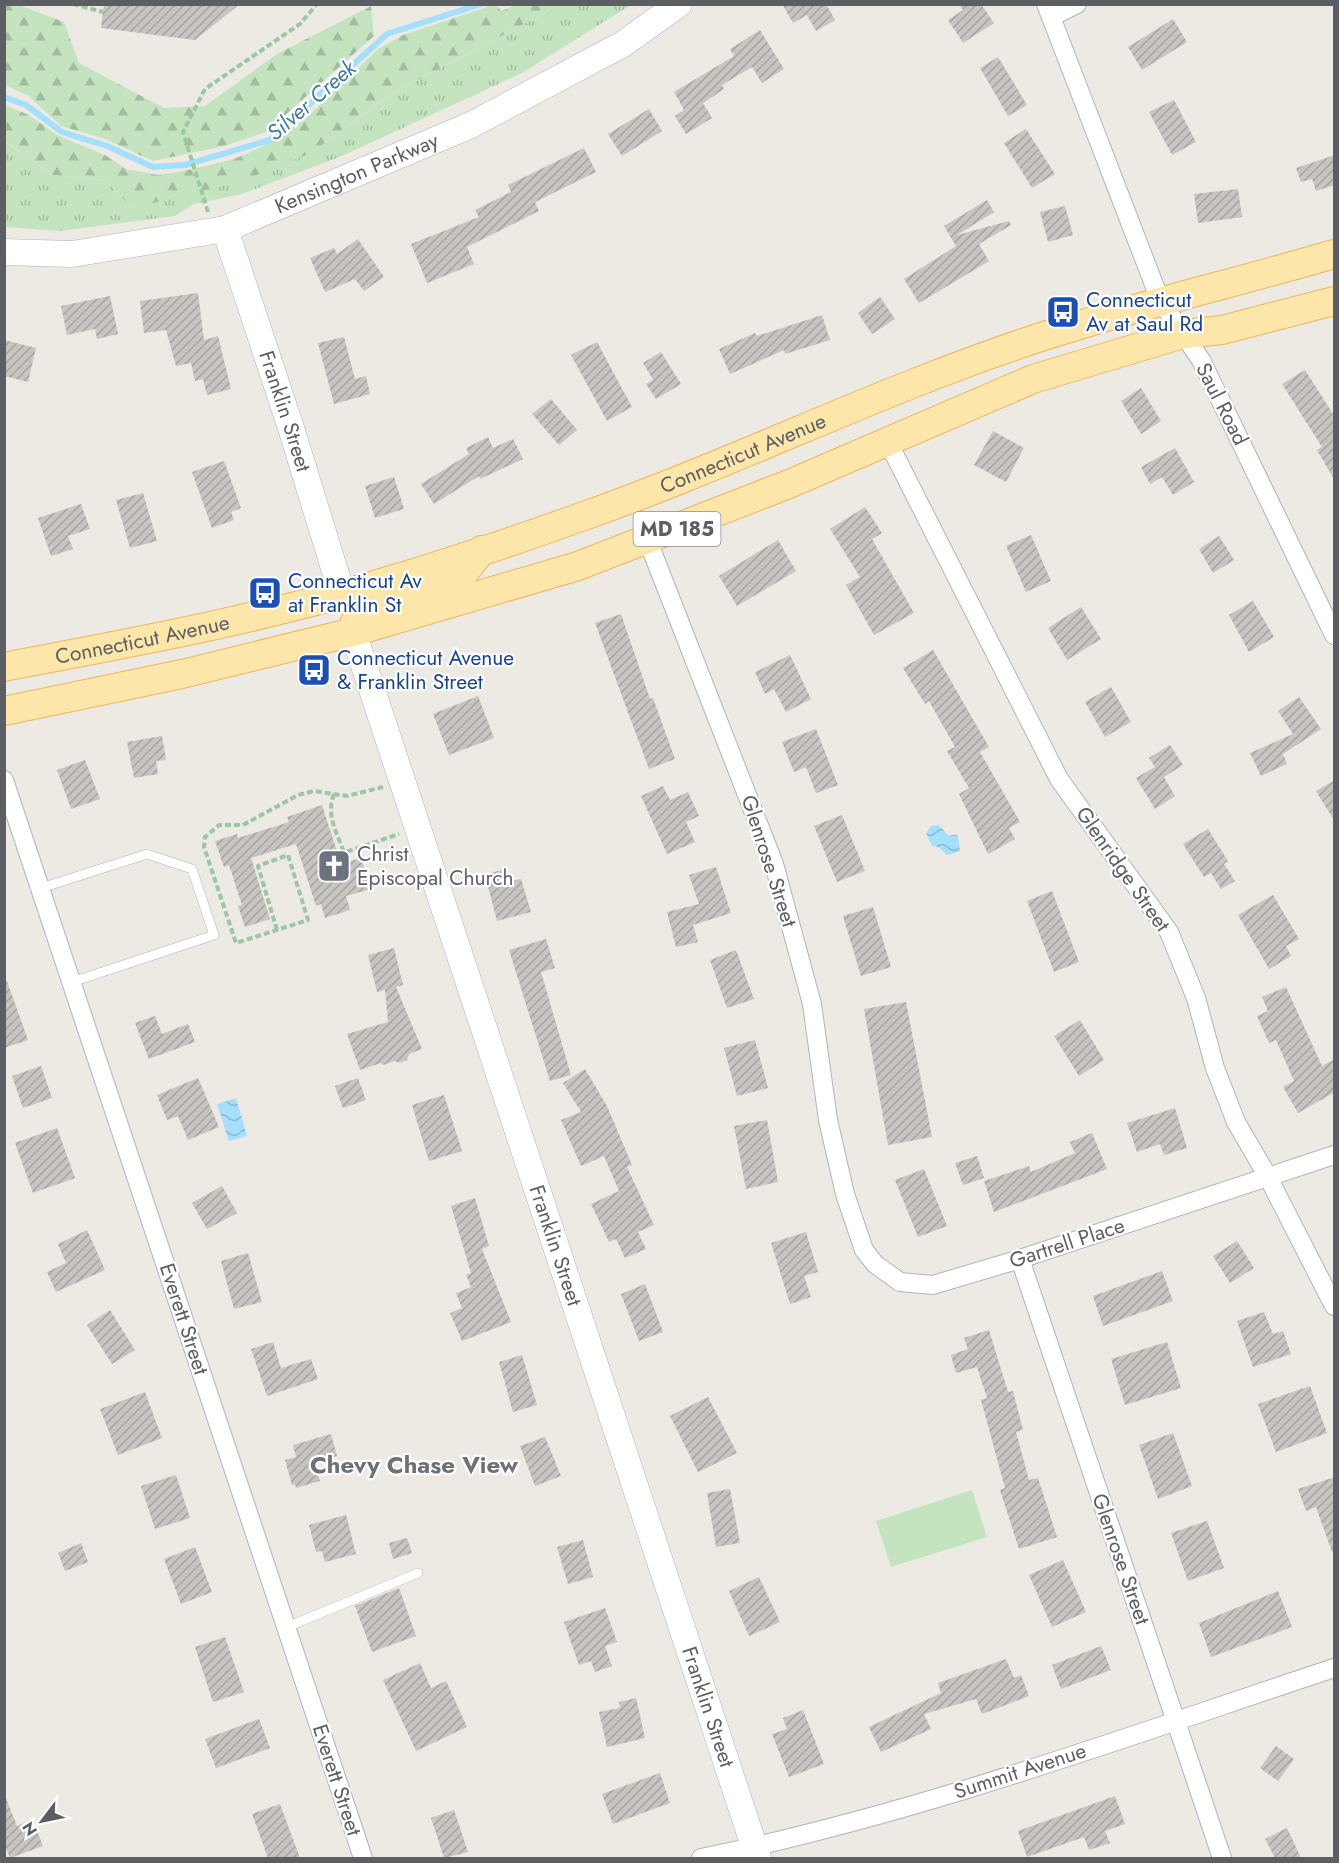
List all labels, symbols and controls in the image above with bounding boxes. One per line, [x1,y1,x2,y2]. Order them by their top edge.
water label: Silver Creek [259,51,364,148]
street label: Kensington Parkway [270,125,444,221]
place label: Connecticut Av at Saul Rd [1086,285,1203,339]
bus stop icon: Connecticut Av at Saul Rd [1045,294,1081,330]
street label: Franklin Street [251,347,319,476]
street label: Saul Road [1188,358,1256,450]
street label: Connecticut Avenue [655,406,831,501]
road number: MD 185 [634,512,720,546]
place label: Connecticut Av at Franklin St [288,566,422,620]
bus stop icon: Connecticut Av at Franklin St [247,575,283,611]
street label: Connecticut Avenue [53,607,233,672]
place label: Connecticut Avenue & Franklin Street [337,643,514,697]
bus stop icon: Connecticut Avenue & Franklin Street [296,652,332,688]
street label: Glenrose Street [734,791,804,931]
street label: Glenridge Street [1069,800,1177,938]
place label: Christ Episcopal Church [357,839,514,893]
church icon: Christ Episcopal Church [316,848,352,884]
street label: Franklin Street [522,1181,590,1310]
street label: Gartrell Place [1006,1210,1129,1276]
street label: Everett Street [152,1259,216,1379]
district label: Chevy Chase View [310,1447,519,1482]
street label: Glenrose Street [1085,1489,1157,1629]
street label: Franklin Street [674,1643,742,1771]
street label: Everett Street [305,1720,369,1840]
street label: Summit Avenue [950,1735,1090,1807]
north arrow [12,1791,72,1851]
text: N [17,1817,43,1840]

